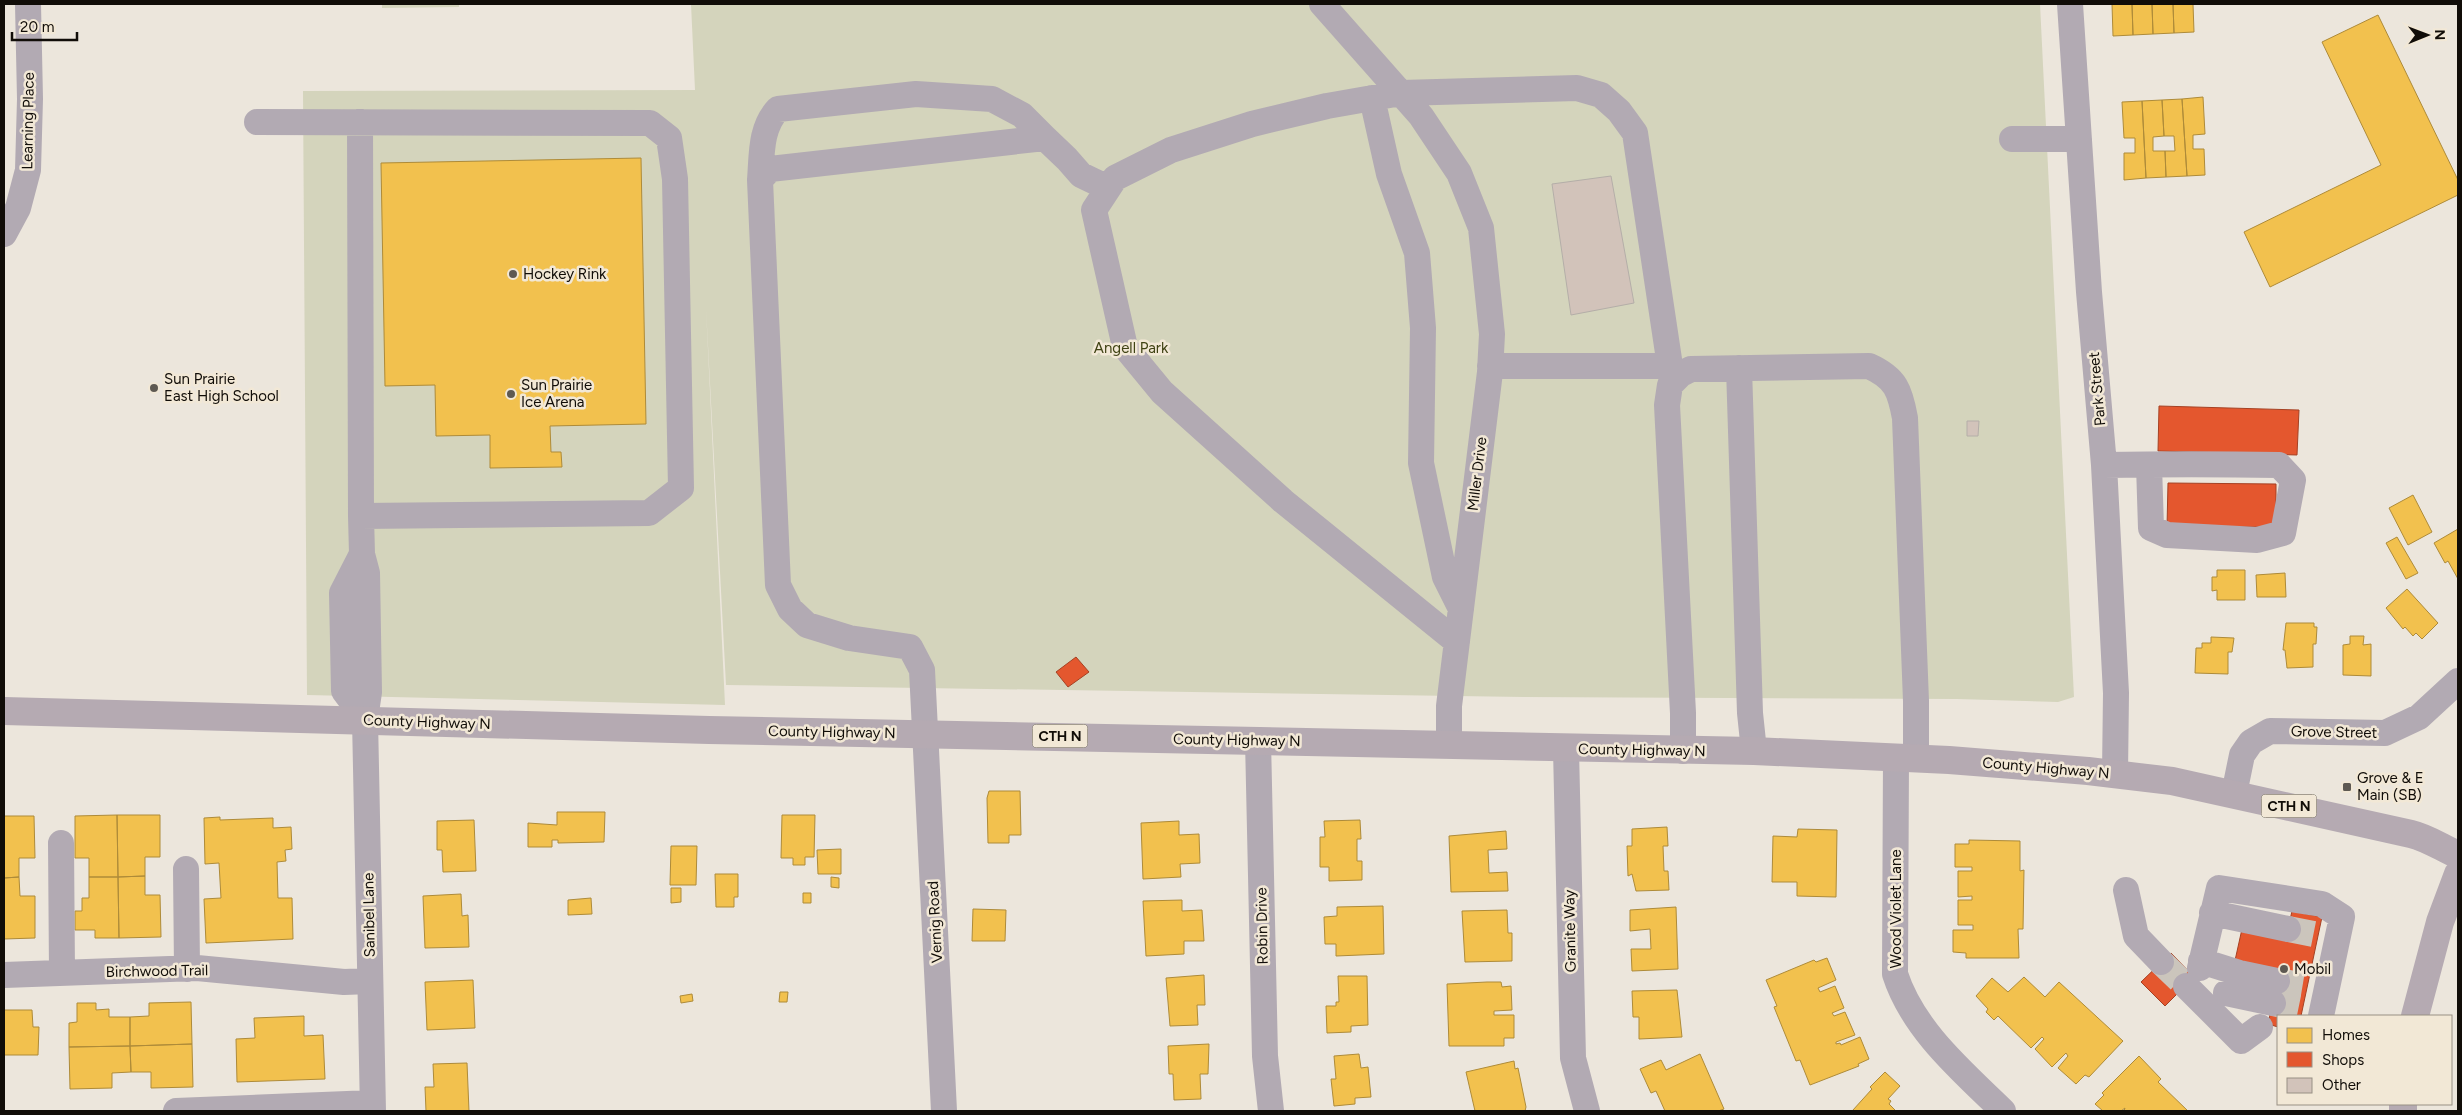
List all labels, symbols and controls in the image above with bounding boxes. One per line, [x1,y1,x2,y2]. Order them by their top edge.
scale bar [12,10,78,42]
north arrow [2402,10,2452,60]
text: 20 m [20,18,54,36]
text: N [2431,29,2448,40]
street label: Learning Place [18,72,38,170]
place label: Hockey Rink [523,265,607,283]
marker: Hockey Rink [507,268,519,280]
park label: Angell Park [1094,339,1169,357]
street label: Park Street [2085,351,2109,427]
place label: Sun Prairie East High School [164,370,279,405]
place label: Sun Prairie Ice Arena [521,376,592,411]
marker: Sun Prairie East High School [148,382,160,394]
marker: Sun Prairie Ice Arena [505,388,517,400]
street label: Miller Drive [1464,436,1490,512]
street label: County Highway N [363,711,491,733]
street label: County Highway N [768,722,896,742]
street label: Grove Street [2291,722,2378,742]
road number: CTH N [1032,724,1088,748]
street label: County Highway N [1173,730,1301,750]
street label: County Highway N [1578,740,1706,760]
street label: County Highway N [1982,753,2110,783]
place label: Grove & E Main (SB) [2357,769,2424,804]
marker: Grove & E Main (SB) [2341,781,2353,793]
road number: CTH N [2262,794,2316,818]
street label: Wood Violet Lane [1887,849,1905,969]
street label: Sanibel Lane [359,872,379,958]
street label: Vernig Road [924,881,946,963]
street label: Robin Drive [1252,887,1272,965]
street label: Granite Way [1560,889,1580,973]
place label: Mobil [2294,960,2331,978]
street label: Birchwood Trail [106,961,208,981]
marker: Mobil [2278,963,2290,975]
legend [2277,1015,2452,1105]
text: Homes [2322,1026,2370,1044]
text: Shops [2322,1051,2364,1069]
text: Other [2322,1076,2361,1094]

